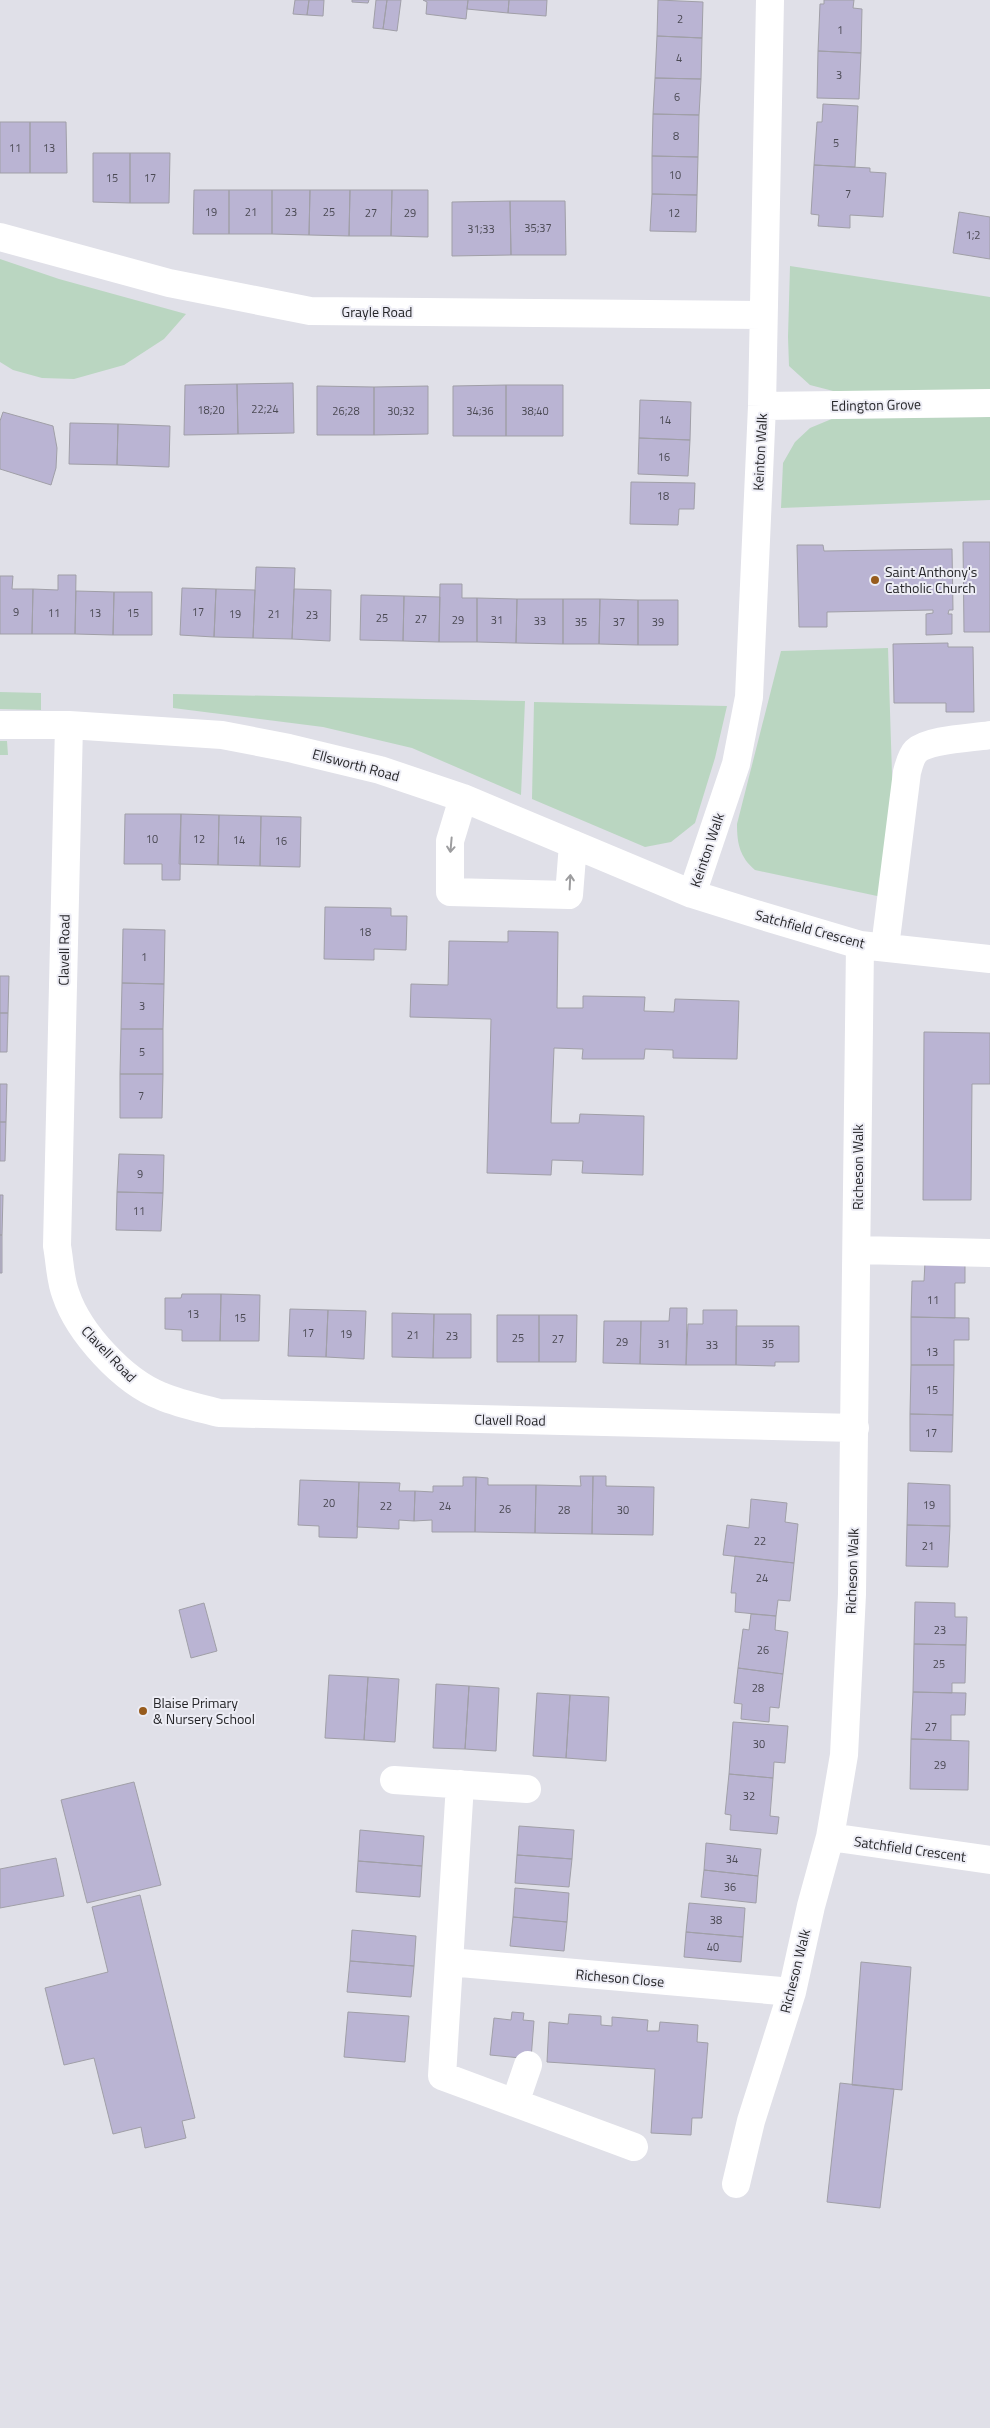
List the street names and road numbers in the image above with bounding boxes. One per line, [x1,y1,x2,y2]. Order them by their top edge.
street label: Grayle Road [342,301,412,322]
street label: Edington Grove [831,393,921,416]
street label: Keinton Walk [747,412,772,491]
street label: Ellsworth Road [310,743,402,786]
street label: Keinton Walk [684,810,729,890]
street label: Satchfield Crescent [753,904,867,953]
street label: Clavell Road [52,914,75,986]
street label: Richeson Walk [847,1124,868,1210]
street label: Clavell Road [77,1321,142,1387]
street label: Clavell Road [474,1408,546,1431]
street label: Richeson Walk [840,1527,864,1614]
street label: Satchfield Crescent [853,1830,968,1867]
street label: Richeson Walk [774,1926,815,2015]
street label: Richeson Close [575,1963,665,1992]

